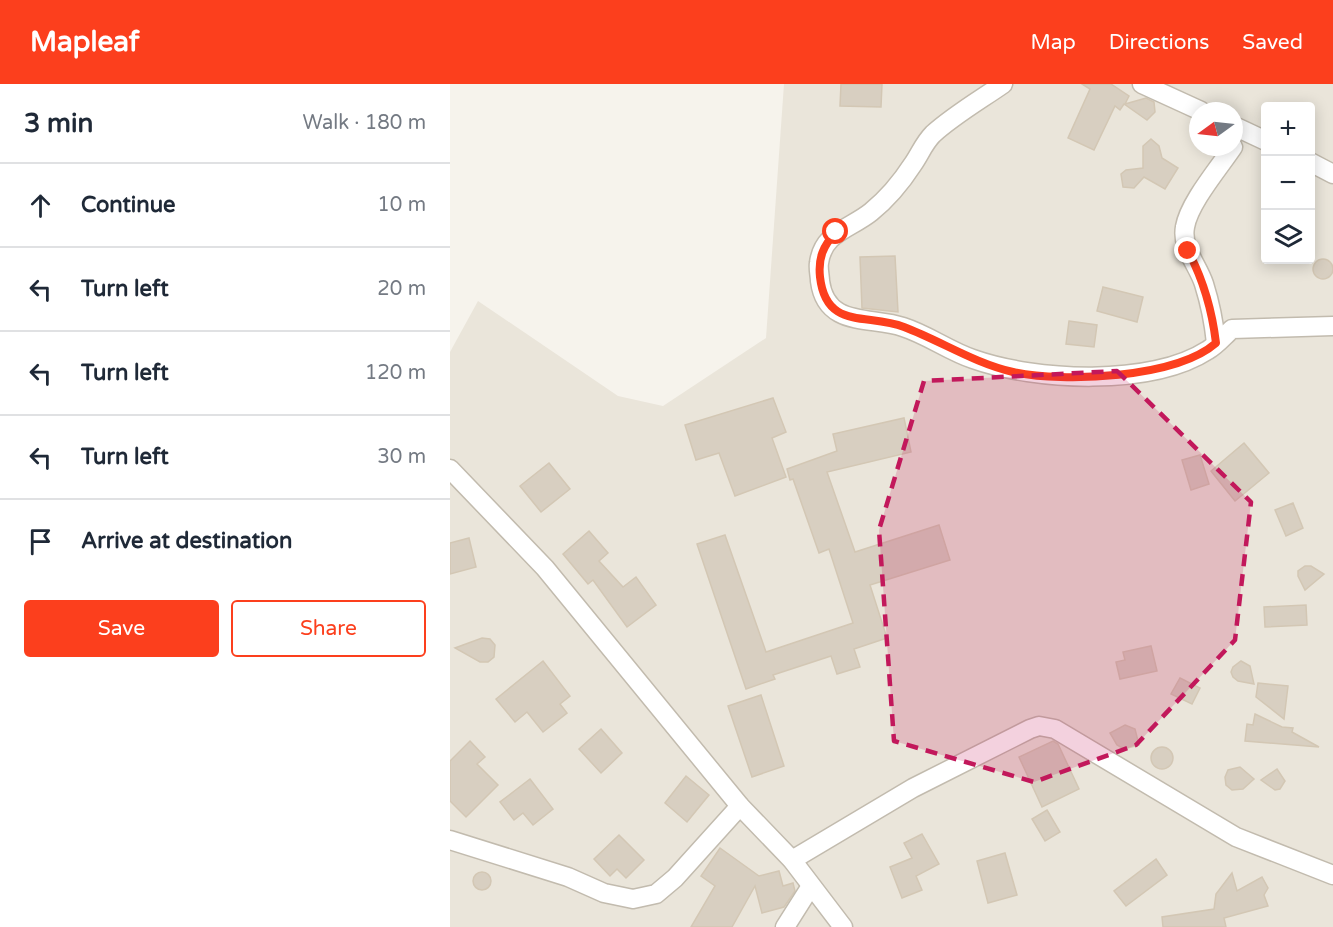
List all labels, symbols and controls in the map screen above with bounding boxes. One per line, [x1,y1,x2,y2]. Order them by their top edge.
text: Mapleaf [30,25,139,59]
text: Map [1030,30,1076,55]
text: Directions [1109,30,1209,55]
text: Saved [1242,30,1303,55]
north arrow [1189,102,1243,156]
map controls [1261,102,1315,264]
button: + [1261,102,1315,156]
text: 3 min [24,108,93,139]
text: Walk · 180 m [303,111,426,135]
button: − [1261,156,1315,210]
icon: ahead [24,189,57,222]
text: Continue [81,192,176,218]
text: 10 m [377,193,426,217]
button: layers [1261,210,1315,264]
route start [822,218,848,244]
route end [1174,237,1200,263]
icon: left [24,273,57,306]
text: Turn left [81,276,169,302]
text: 20 m [377,277,426,301]
icon: left [24,357,57,390]
text: Turn left [81,360,169,386]
text: 120 m [365,361,426,385]
icon: left [24,441,57,474]
text: Turn left [81,444,169,470]
text: 30 m [377,445,426,469]
icon: arrive [24,525,57,558]
text: Arrive at destination [81,528,292,554]
button: Save [24,600,219,657]
button: Share [231,600,426,657]

